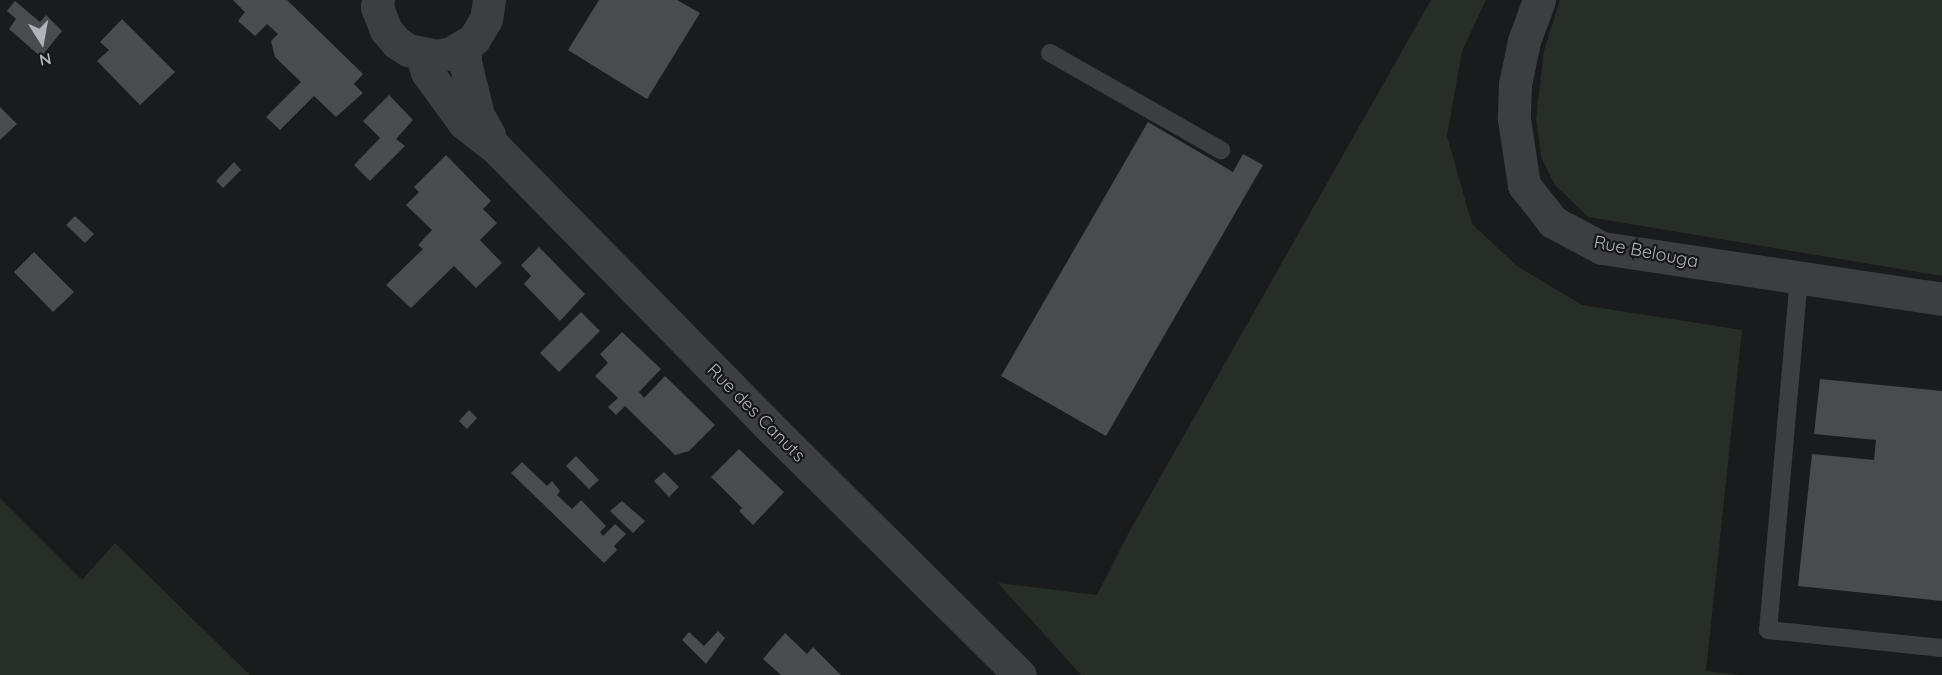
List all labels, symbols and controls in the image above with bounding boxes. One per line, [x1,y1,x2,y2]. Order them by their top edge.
north arrow [12,12,72,72]
text: N [38,49,53,71]
street label: Rue Belouga [1592,231,1700,273]
street label: Rue des Canuts [702,359,810,467]

